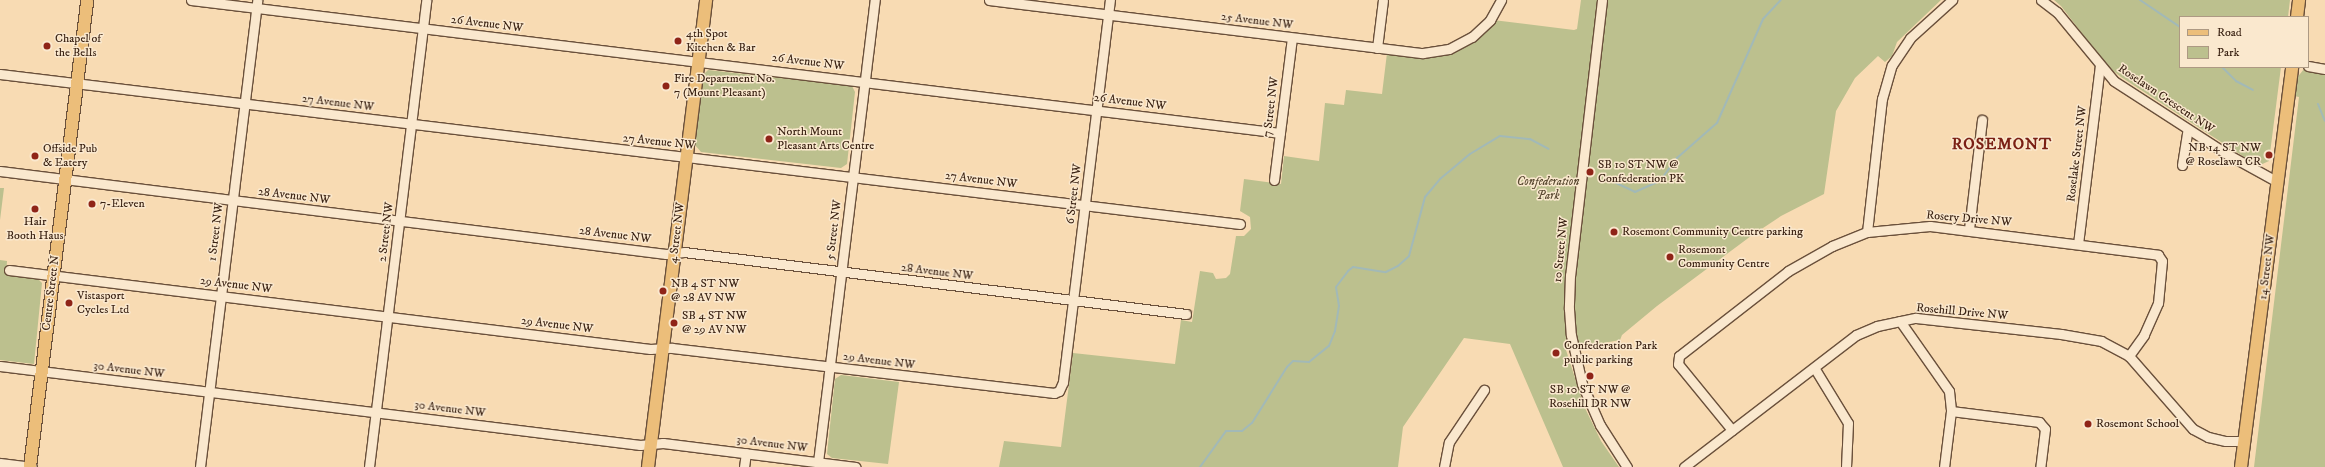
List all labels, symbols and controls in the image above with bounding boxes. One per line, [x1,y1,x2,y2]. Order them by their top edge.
street label: 25 Avenue NW [1220,9,1294,33]
street label: 26 Avenue NW [450,12,524,36]
legend [2179,16,2309,68]
text: Road [2217,25,2242,40]
place label: 4th Spot Kitchen & Bar [686,27,756,55]
place label: Chapel of the Bells [55,32,101,60]
marker: 4th Spot Kitchen & Bar [673,36,683,46]
marker: Chapel of the Bells [42,41,52,51]
text: Park [2217,45,2239,60]
street label: 26 Avenue NW [771,50,845,74]
street label: Roselawn Crescent NW [2115,61,2217,137]
place label: Fire Department No. 7 (Mount Pleasant) [674,72,775,100]
street label: 7 Street NW [1260,76,1282,138]
marker: Fire Department No. 7 (Mount Pleasant) [661,81,671,91]
street label: 26 Avenue NW [1093,90,1167,114]
street label: 27 Avenue NW [301,91,375,115]
street label: Roselake Street NW [2064,105,2090,203]
place label: North Mount Pleasant Arts Centre [777,125,874,153]
street label: 27 Avenue NW [622,131,696,153]
marker: North Mount Pleasant Arts Centre [764,134,774,144]
district label: ROSEMONT [1952,134,2052,154]
place label: NB 14 ST NW @ Roselawn CR [2185,141,2261,169]
place label: Offside Pub & Eatery [43,142,97,170]
marker: NB 14 ST NW @ Roselawn CR [2264,150,2274,160]
marker: Offside Pub & Eatery [30,151,40,161]
place label: SB 10 ST NW @ Confederation PK [1598,158,1684,186]
street label: 6 Street NW [1063,163,1085,225]
marker: SB 10 ST NW @ Confederation PK [1585,167,1595,177]
street label: 27 Avenue NW [944,168,1018,192]
park label: Confederation Park [1517,175,1579,203]
street label: 28 Avenue NW [257,184,331,208]
place label: 7-Eleven [100,197,145,211]
marker: 7-Eleven [87,199,97,209]
street label: 5 Street NW [823,199,845,261]
street label: 2 Street NW [375,201,397,263]
street label: 1 Street NW [205,202,227,262]
street label: 4 Street NW [666,202,688,264]
marker: Hair Booth Haus [30,204,40,214]
street label: Rosery Drive NW [1926,208,2012,230]
place label: Hair Booth Haus [7,215,63,243]
street label: 10 Street NW [1550,217,1572,283]
street label: 28 Avenue NW [578,223,652,247]
place label: Rosemont Community Centre parking [1622,225,1803,239]
marker: Rosemont Community Centre parking [1609,227,1619,237]
street label: 14 Street NW [2256,234,2278,300]
place label: Rosemont Community Centre [1678,243,1769,271]
marker: Rosemont Community Centre [1665,252,1675,262]
street label: Centre Street N [39,255,63,331]
street label: 28 Avenue NW [900,260,974,284]
street label: 29 Avenue NW [199,273,273,297]
place label: NB 4 ST NW @ 28 AV NW [671,277,739,305]
marker: NB 4 ST NW @ 28 AV NW [658,286,668,296]
place label: Vistasport Cycles Ltd [77,289,129,317]
marker: Vistasport Cycles Ltd [64,298,74,308]
street label: Rosehill Drive NW [1916,301,2008,323]
place label: SB 4 ST NW @ 29 AV NW [682,309,747,337]
street label: 29 Avenue NW [520,313,594,337]
marker: SB 4 ST NW @ 29 AV NW [669,318,679,328]
place label: Confederation Park public parking [1564,339,1657,367]
marker: Confederation Park public parking [1551,348,1561,358]
street label: 29 Avenue NW [842,349,916,373]
street label: 30 Avenue NW [93,358,165,382]
marker: SB 10 ST NW @ Rosehill DR NW [1585,371,1595,381]
place label: SB 10 ST NW @ Rosehill DR NW [1549,383,1631,411]
street label: 30 Avenue NW [414,397,486,421]
place label: Rosemont School [2096,417,2179,431]
marker: Rosemont School [2083,419,2093,429]
street label: 30 Avenue NW [736,432,808,456]

